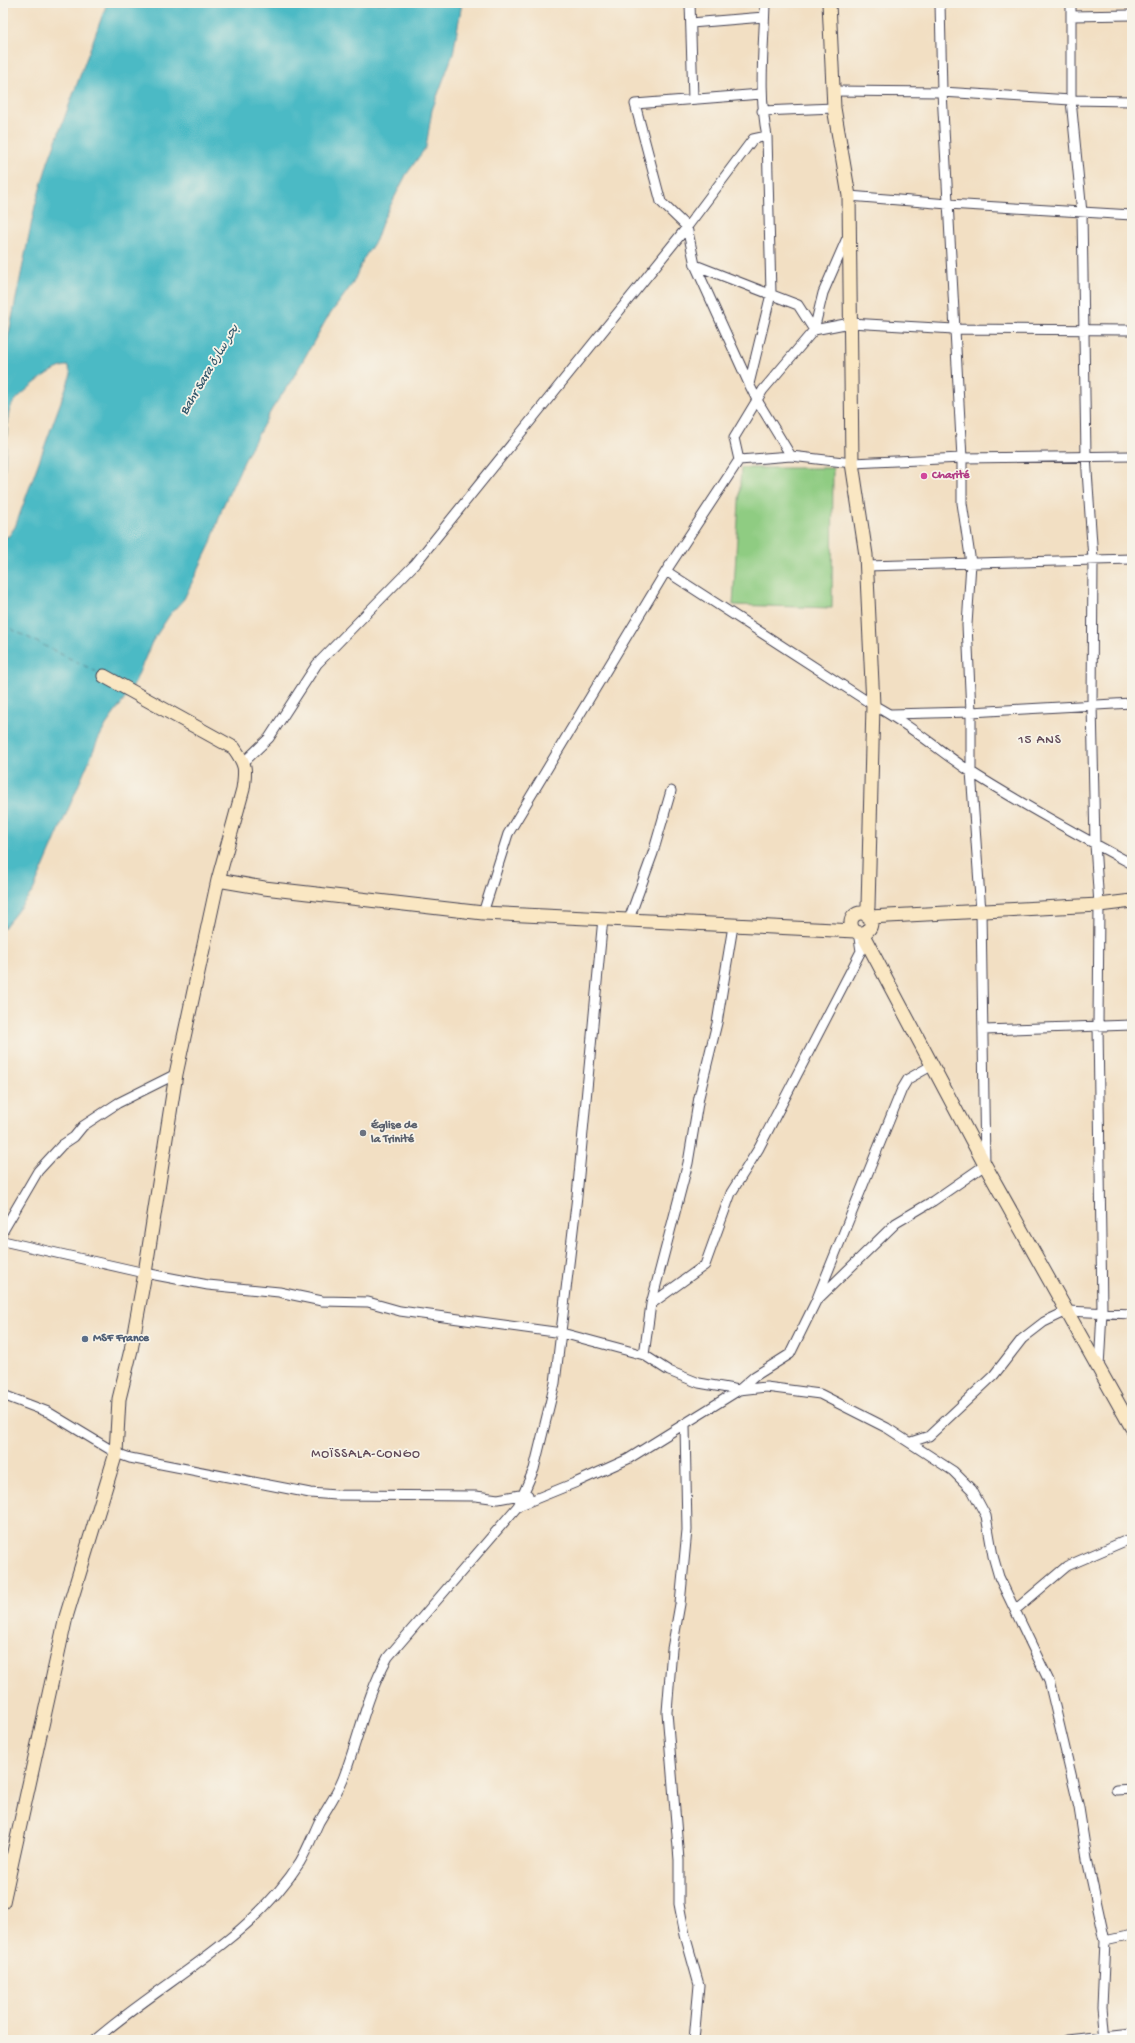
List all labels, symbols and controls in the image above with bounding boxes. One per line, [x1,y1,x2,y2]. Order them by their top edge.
water label: Bahr Sara بحر سارة [176,321,243,418]
place label: Charité [931,469,970,483]
marker: Charité [919,471,929,481]
district label: 15 ANS [1017,733,1062,748]
place label: Église de la Trinité [370,1119,418,1147]
marker: Église de la Trinité [358,1128,368,1138]
place label: MSF France [93,1332,150,1346]
marker: MSF France [80,1334,90,1344]
district label: MOÏSSALA-CONGO [311,1447,421,1462]

